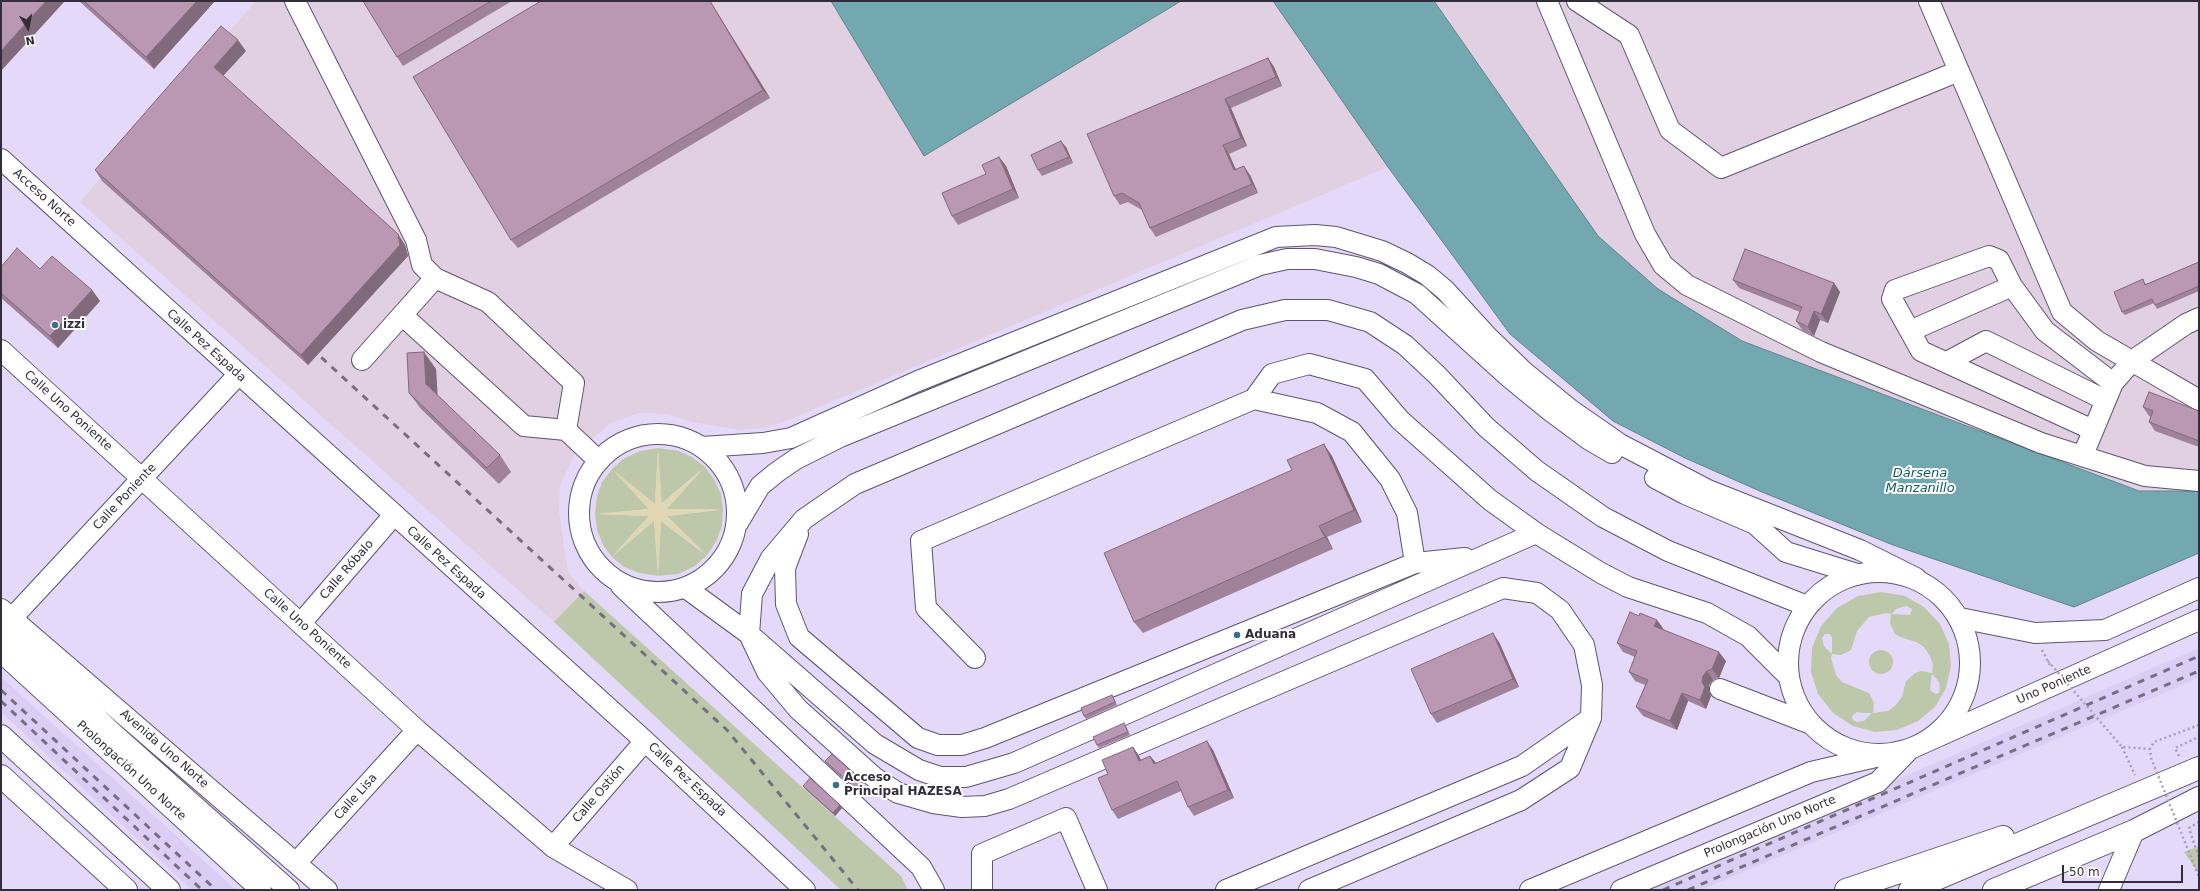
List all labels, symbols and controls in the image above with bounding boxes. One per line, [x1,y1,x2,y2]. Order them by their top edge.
north arrow [8,8,48,48]
text: N [25,33,36,48]
street label: Acceso Norte [10,166,78,230]
street label: Calle Pez Espada [163,307,249,385]
place label: izzi [63,318,85,332]
marker: izzi [50,320,60,330]
street label: Calle Uno Poniente [21,368,115,454]
street label: Calle Poniente [90,461,160,533]
water label: Dársena Manzanillo [1885,466,1955,497]
street label: Calle Pez Espada [403,524,489,602]
street label: Calle Róbalo [317,537,377,603]
street label: Calle Uno Poniente [260,586,354,672]
place label: Aduana [1245,628,1296,642]
marker: Aduana [1232,630,1242,640]
street label: Uno Poniente [2015,662,2093,708]
street label: Avenida Uno Norte [117,707,211,791]
street label: Prolongación Uno Norte [73,718,189,824]
street label: Calle Pez Espada [645,740,729,820]
street label: Calle Ostión [570,762,628,826]
street label: Calle Lisa [332,771,380,823]
place label: Acceso Principal HAZESA [844,771,962,799]
marker: Acceso Principal HAZESA [831,780,841,790]
street label: Prolongación Uno Norte [1702,793,1838,861]
scale bar [2064,857,2185,883]
text: 50 m [2069,865,2100,879]

